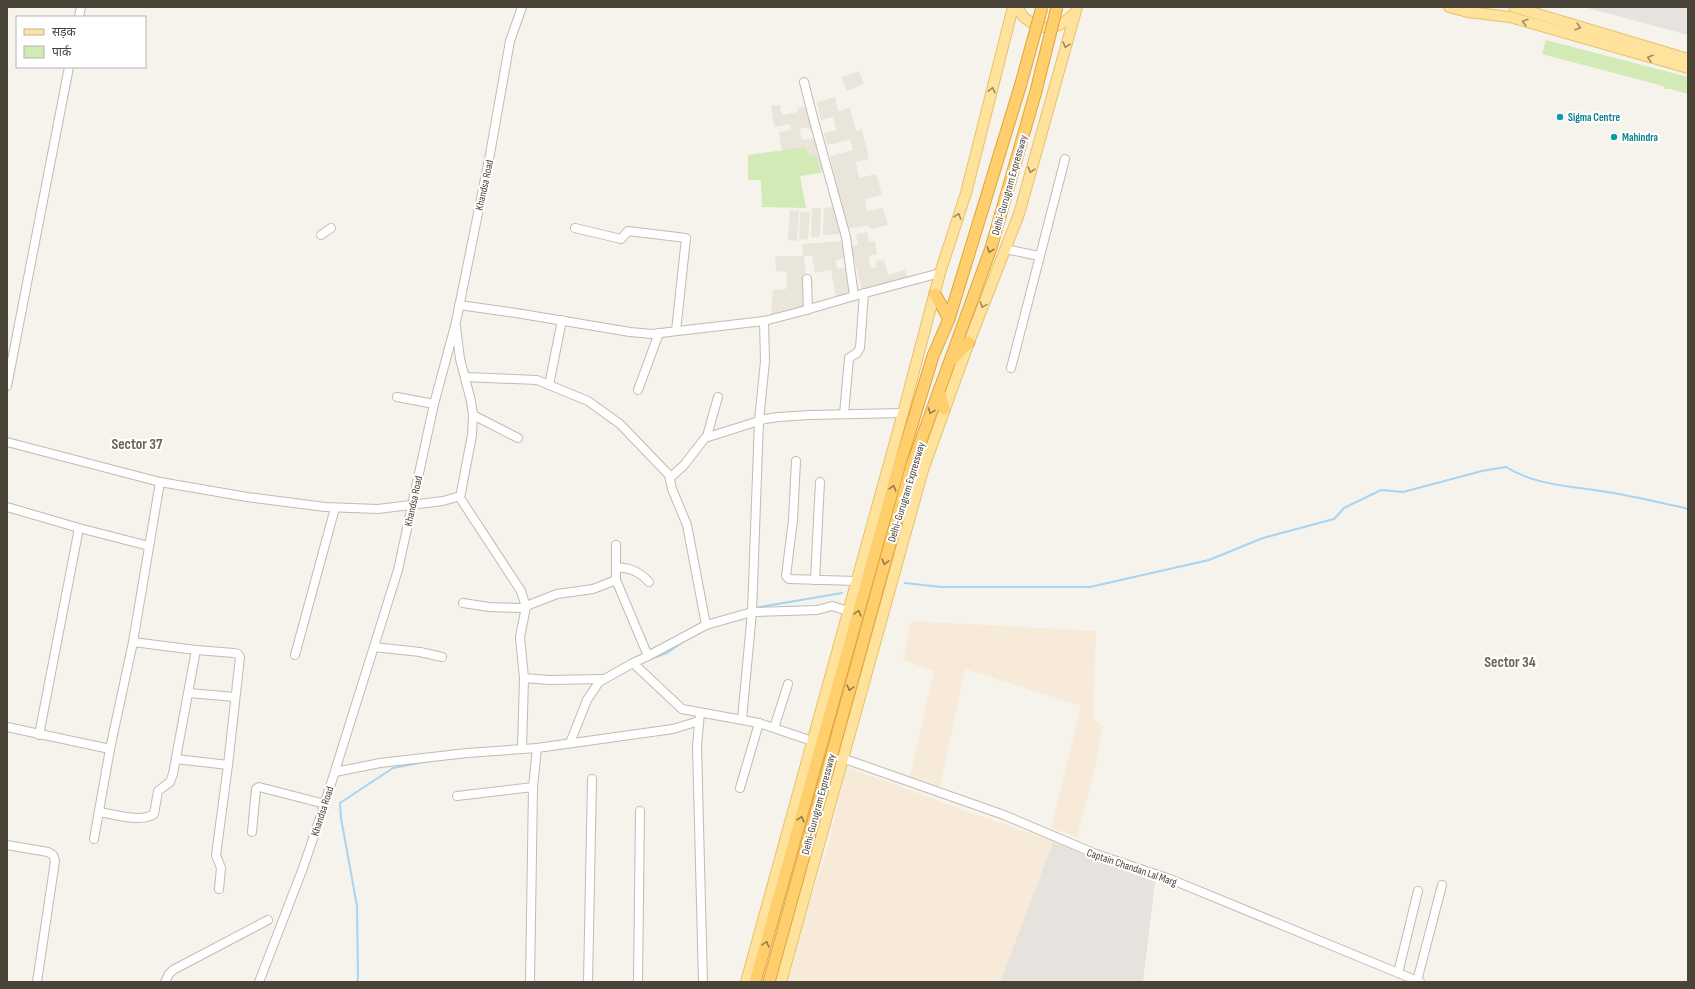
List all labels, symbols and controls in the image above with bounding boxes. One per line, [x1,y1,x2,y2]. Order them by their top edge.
legend [16,16,146,68]
one-way arrow [1522,18,1529,27]
one-way arrow [1575,22,1581,30]
text: सड़क [52,25,77,40]
one-way arrow [1062,41,1071,48]
text: पार्क [52,45,72,60]
one-way arrow [1647,54,1654,63]
one-way arrow [987,87,995,94]
place label: Sigma Centre [1568,111,1620,124]
marker: Sigma Centre [1555,112,1565,122]
place label: Mahindra [1622,131,1659,144]
marker: Mahindra [1609,132,1619,142]
street label: Delhi-Gurugram Expressway [989,133,1030,237]
street label: Khandsa Road [473,158,496,212]
one-way arrow [1027,166,1036,173]
one-way arrow [953,213,962,220]
one-way arrow [987,246,995,253]
one-way arrow [979,302,987,309]
one-way arrow [928,408,936,415]
district label: Sector 37 [111,435,163,454]
street label: Delhi-Gurugram Expressway [885,440,928,544]
street label: Khandsa Road [402,474,425,528]
one-way arrow [888,485,897,492]
one-way arrow [881,558,890,565]
one-way arrow [853,610,862,617]
district label: Sector 34 [1484,653,1536,672]
one-way arrow [846,684,855,691]
street label: Delhi-Gurugram Expressway [799,752,838,856]
street label: Khandsa Road [308,784,337,838]
one-way arrow [796,816,804,822]
street label: Captain Chandan Lal Marg [1085,846,1179,889]
one-way arrow [761,941,770,948]

